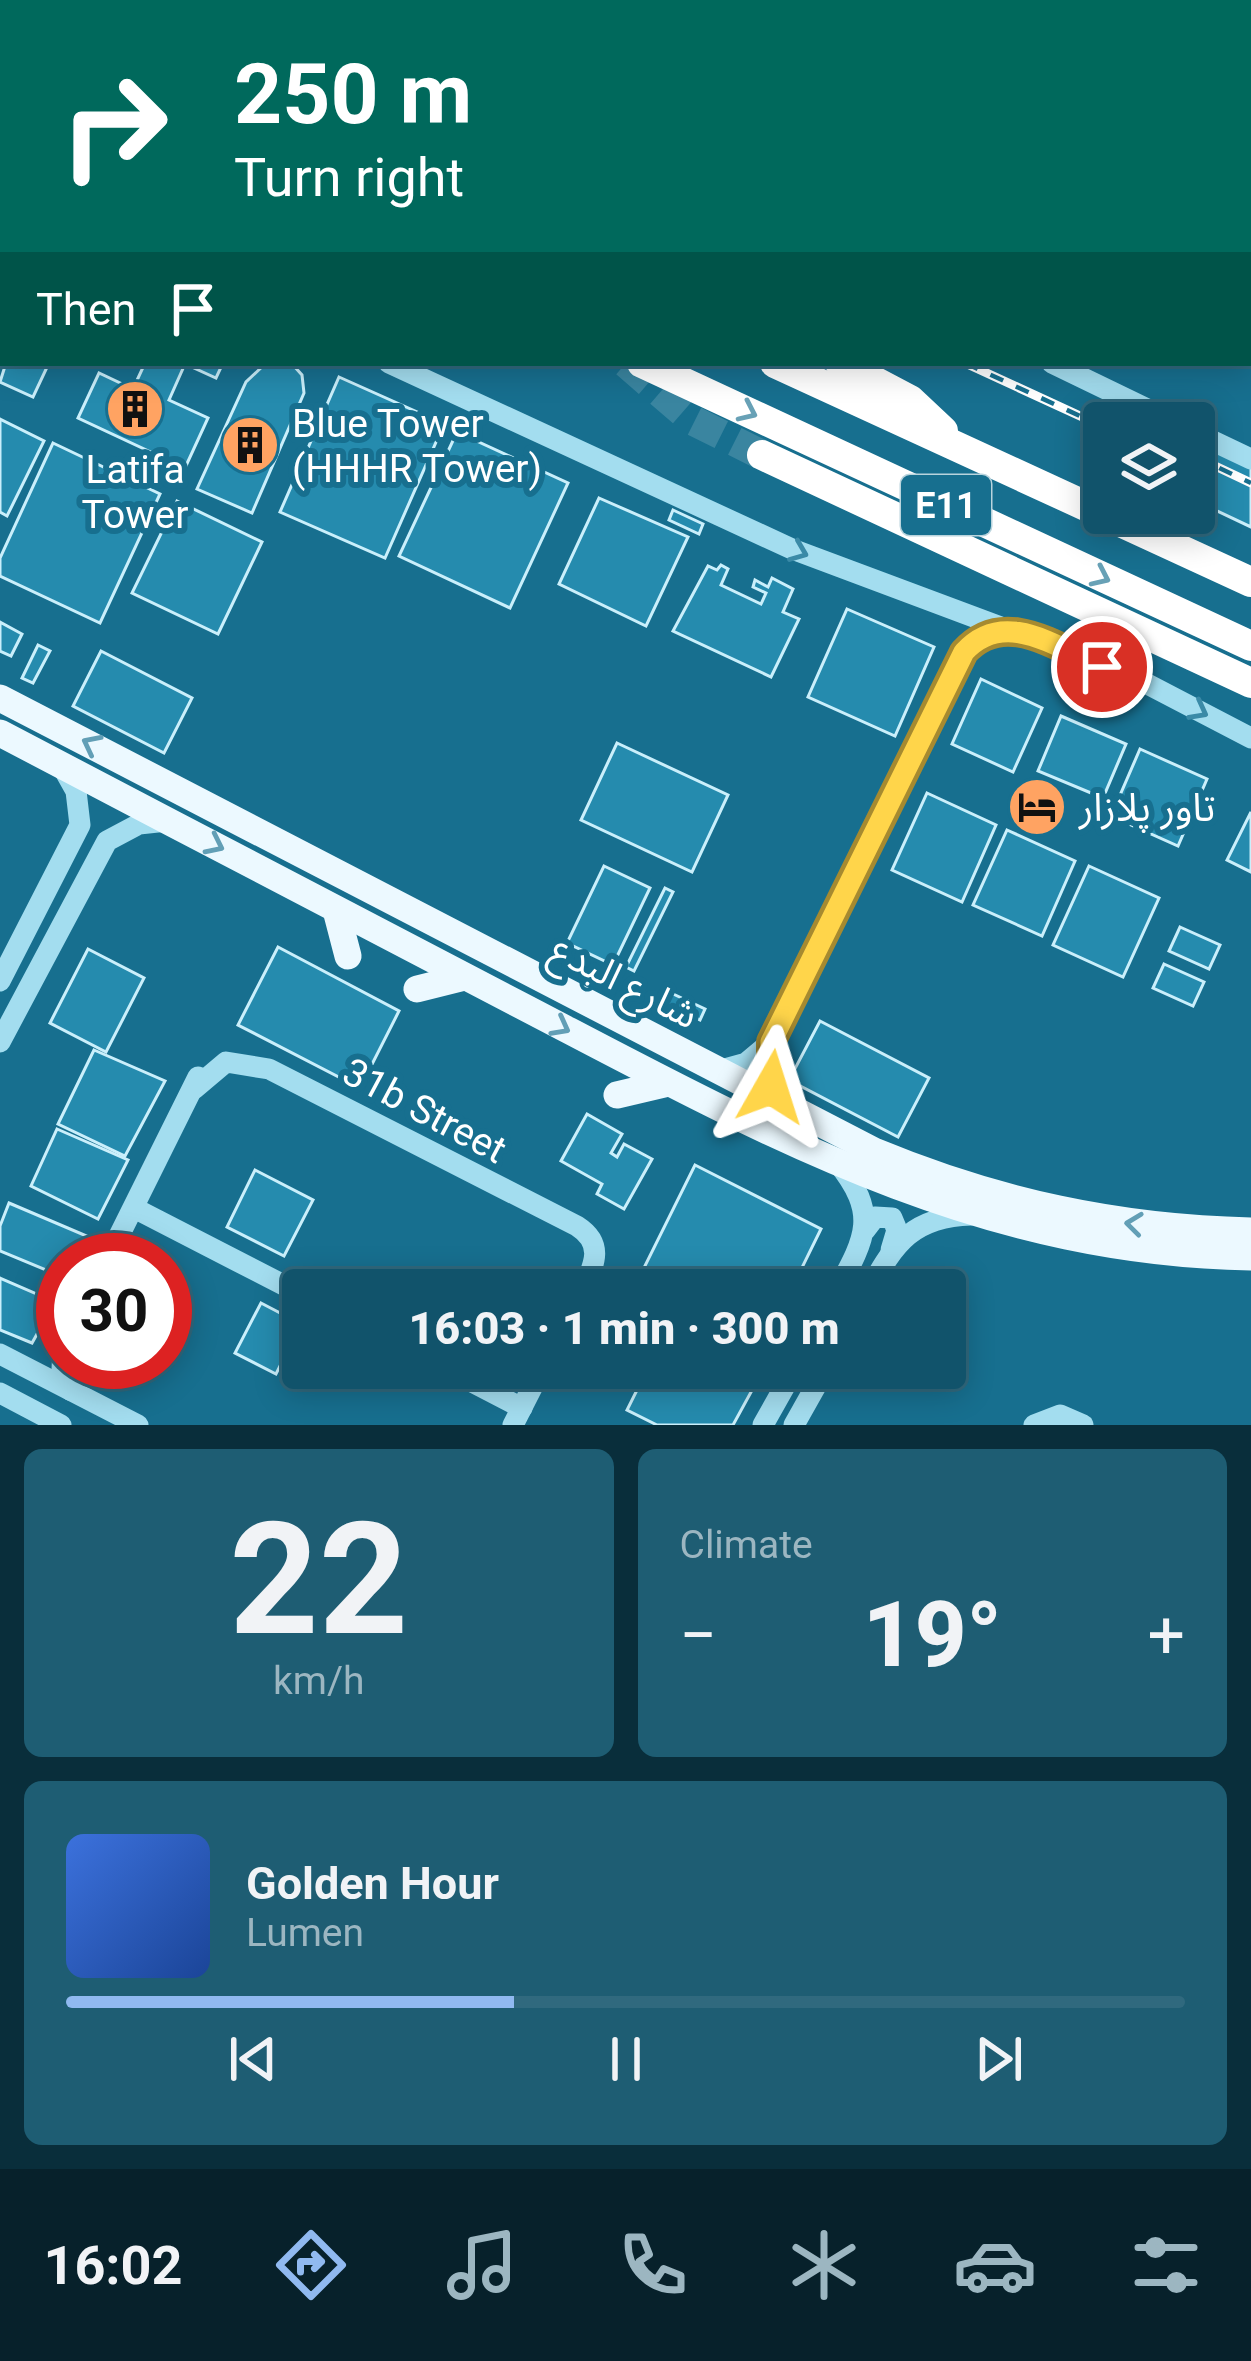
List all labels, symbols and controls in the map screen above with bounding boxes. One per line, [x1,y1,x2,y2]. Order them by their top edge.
text: 250 m [234,45,472,144]
icon: right [36,48,192,204]
text: Turn right [234,146,464,209]
icon: arrive [160,276,226,342]
text: Then [36,283,136,336]
building icon: Latifa Tower [104,378,166,440]
one-way arrow [736,398,757,421]
place label: Blue Tower (HHHR Tower) [292,401,542,492]
map controls [1083,402,1215,534]
button: layers [1083,402,1215,534]
building icon: Blue Tower (HHHR Tower) [219,414,281,476]
place label: Latifa Tower [82,447,188,538]
road number: E11 [901,475,991,535]
one-way arrow [787,538,808,562]
one-way arrow [1089,563,1110,586]
pin [1051,616,1153,718]
icon: arrive [1069,634,1135,700]
one-way arrow [1187,697,1208,720]
one-way arrow [82,736,104,759]
hotel icon: تاور پلازار [1006,776,1068,838]
place label: تاور پلازار [1078,785,1215,833]
one-way arrow [203,831,225,854]
street label: شارع البدع [541,925,706,1043]
one-way arrow [548,1012,570,1035]
position arrow [708,1024,834,1150]
street label: 31b Street [335,1049,514,1173]
one-way arrow [1124,1212,1143,1237]
speed limit sign: 30 [36,1233,192,1389]
text: 16:03 · 1 min · 300 m [408,1302,840,1355]
text: 22 [229,1488,408,1671]
text: Climate [680,1522,813,1568]
text: 19° [863,1583,1002,1688]
text: − [680,1597,717,1674]
text: + [1148,1597,1185,1674]
text: km/h [273,1658,365,1704]
text: Golden Hour [246,1857,499,1910]
text: Lumen [246,1910,364,1956]
icon: previous [220,2026,286,2092]
icon: pause [593,2026,659,2092]
icon: next [966,2026,1032,2092]
icon: directions [269,2223,353,2307]
icon: music [440,2223,524,2307]
icon: phone [611,2223,695,2307]
icon: climate [782,2223,866,2307]
icon: car [953,2223,1037,2307]
icon: filters [1124,2223,1208,2307]
text: 16:02 [43,2234,183,2297]

